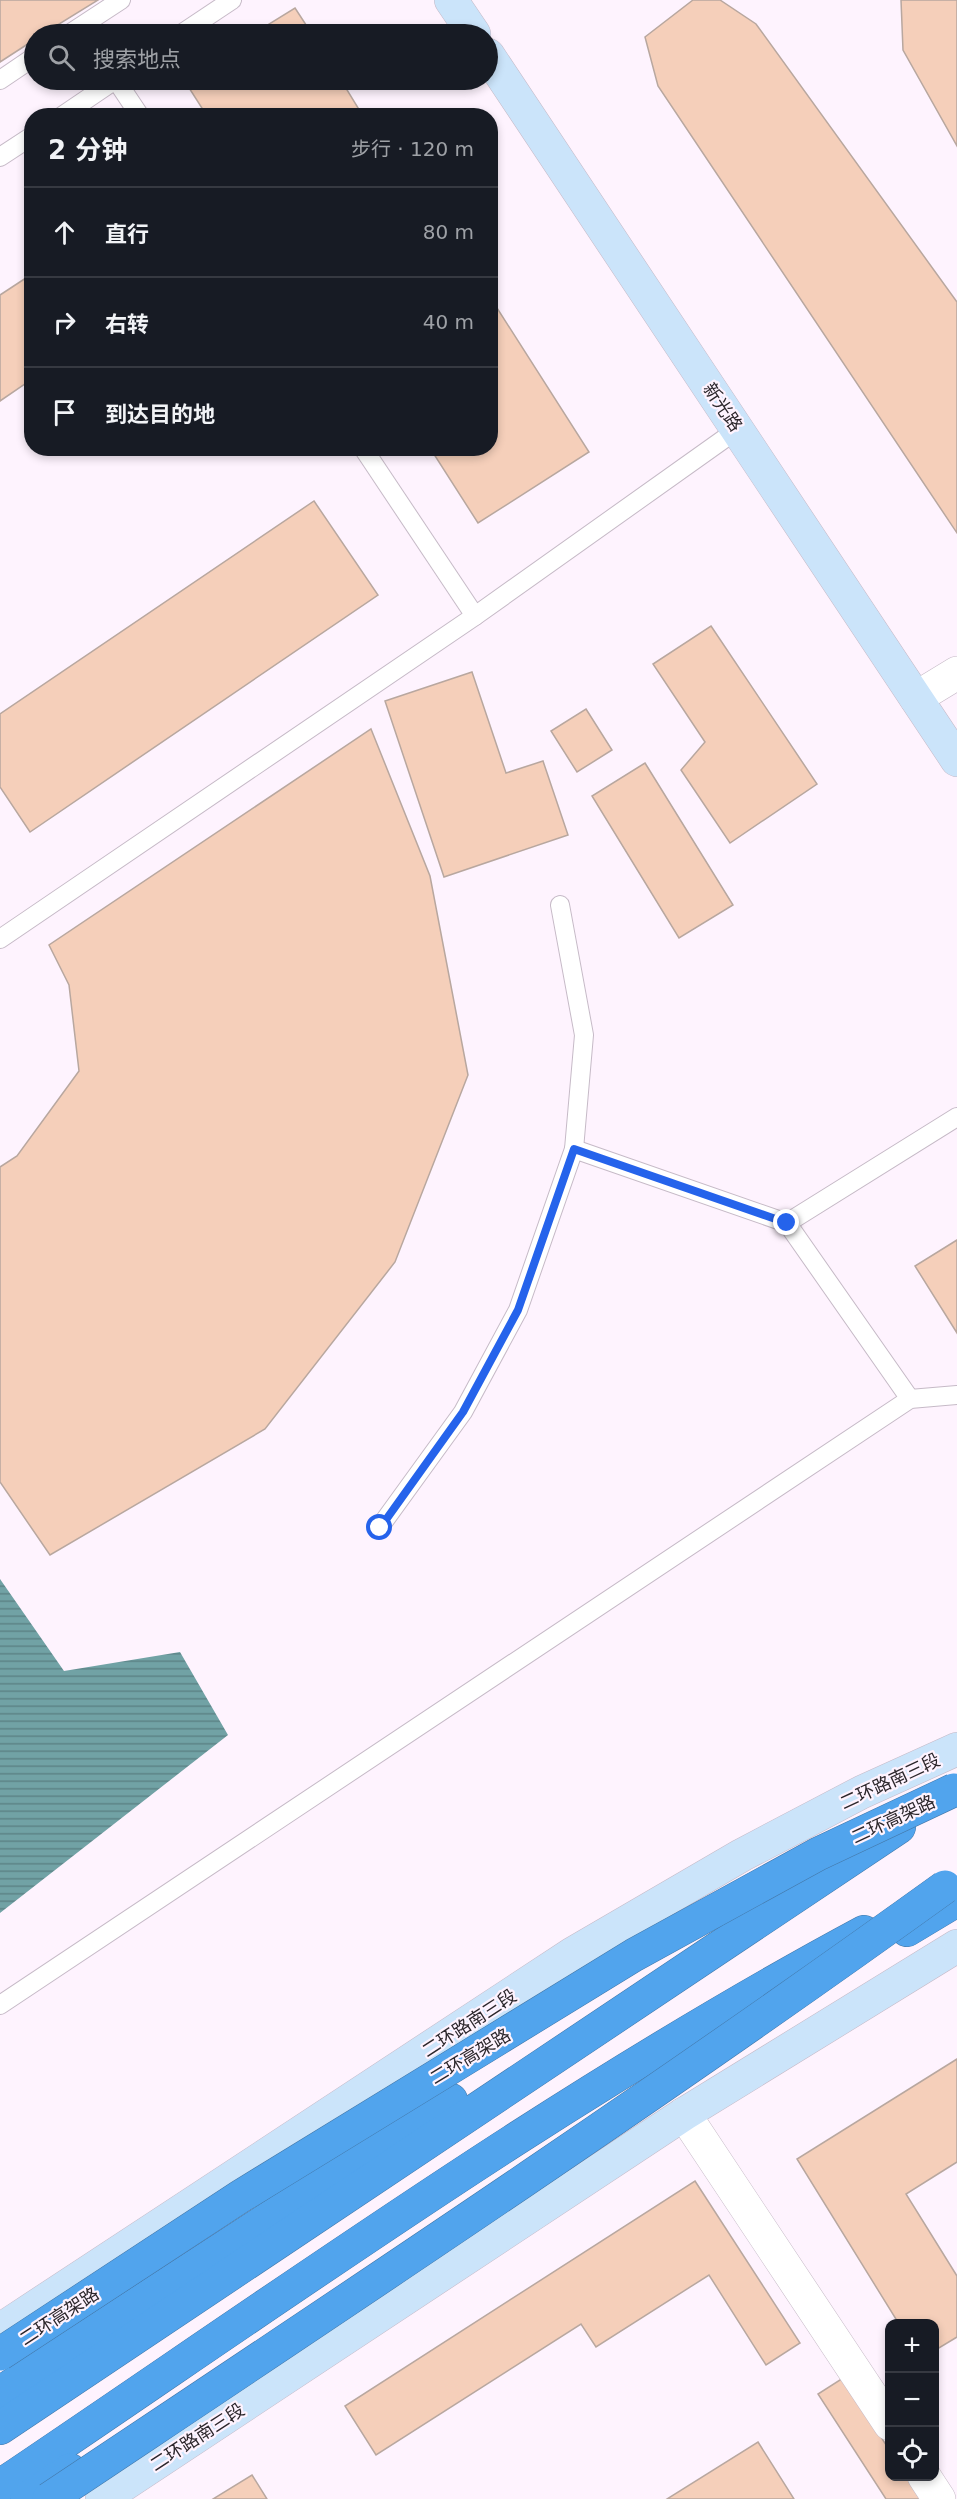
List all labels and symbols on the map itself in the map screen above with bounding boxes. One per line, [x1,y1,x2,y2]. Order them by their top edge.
street label: 新光路 [699,379,747,435]
route end [773,1209,799,1235]
route start [366,1514,392,1540]
street label: 二环路南三段 [837,1749,943,1813]
street label: 二环高架路 [848,1790,938,1848]
street label: 二环路南三段 [418,1985,520,2061]
street label: 二环高架路 [426,2024,514,2088]
street label: 二环高架路 [16,2283,102,2349]
street label: 二环路南三段 [146,2399,248,2475]

